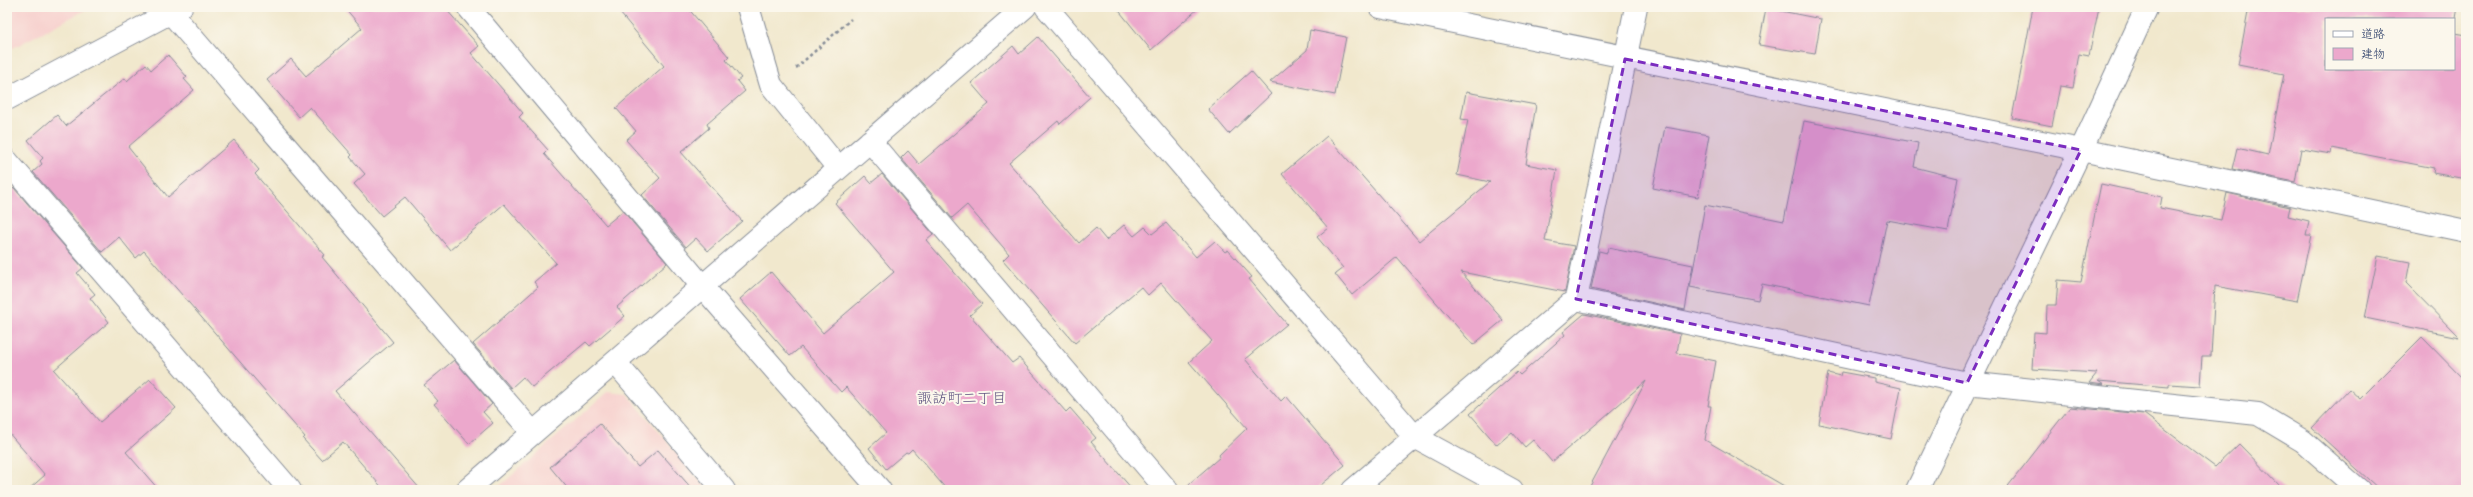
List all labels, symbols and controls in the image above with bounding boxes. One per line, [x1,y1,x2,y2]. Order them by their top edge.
legend [2325,18,2455,70]
text: 道路 [2361,25,2385,42]
text: 建物 [2361,45,2385,62]
district label: 諏訪町二丁目 [917,387,1007,408]

